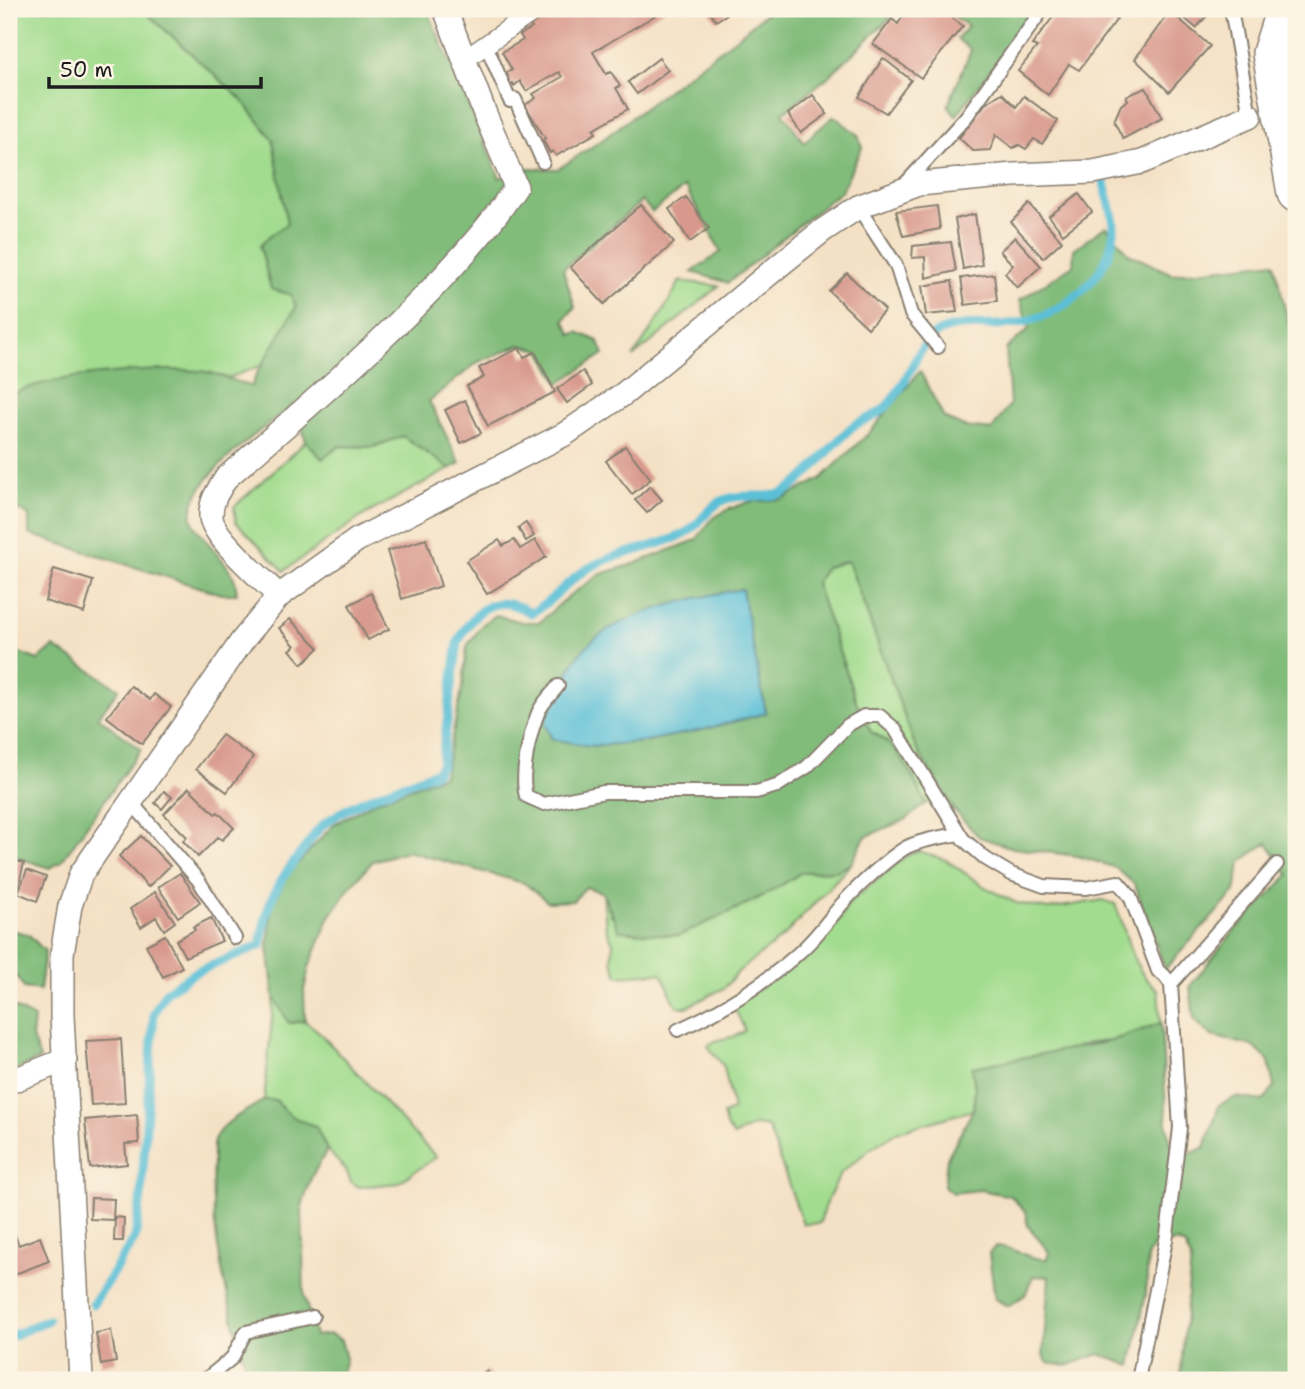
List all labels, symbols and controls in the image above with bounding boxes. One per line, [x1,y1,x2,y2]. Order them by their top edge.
scale bar [49,46,261,90]
text: 50 m [60,56,113,84]

